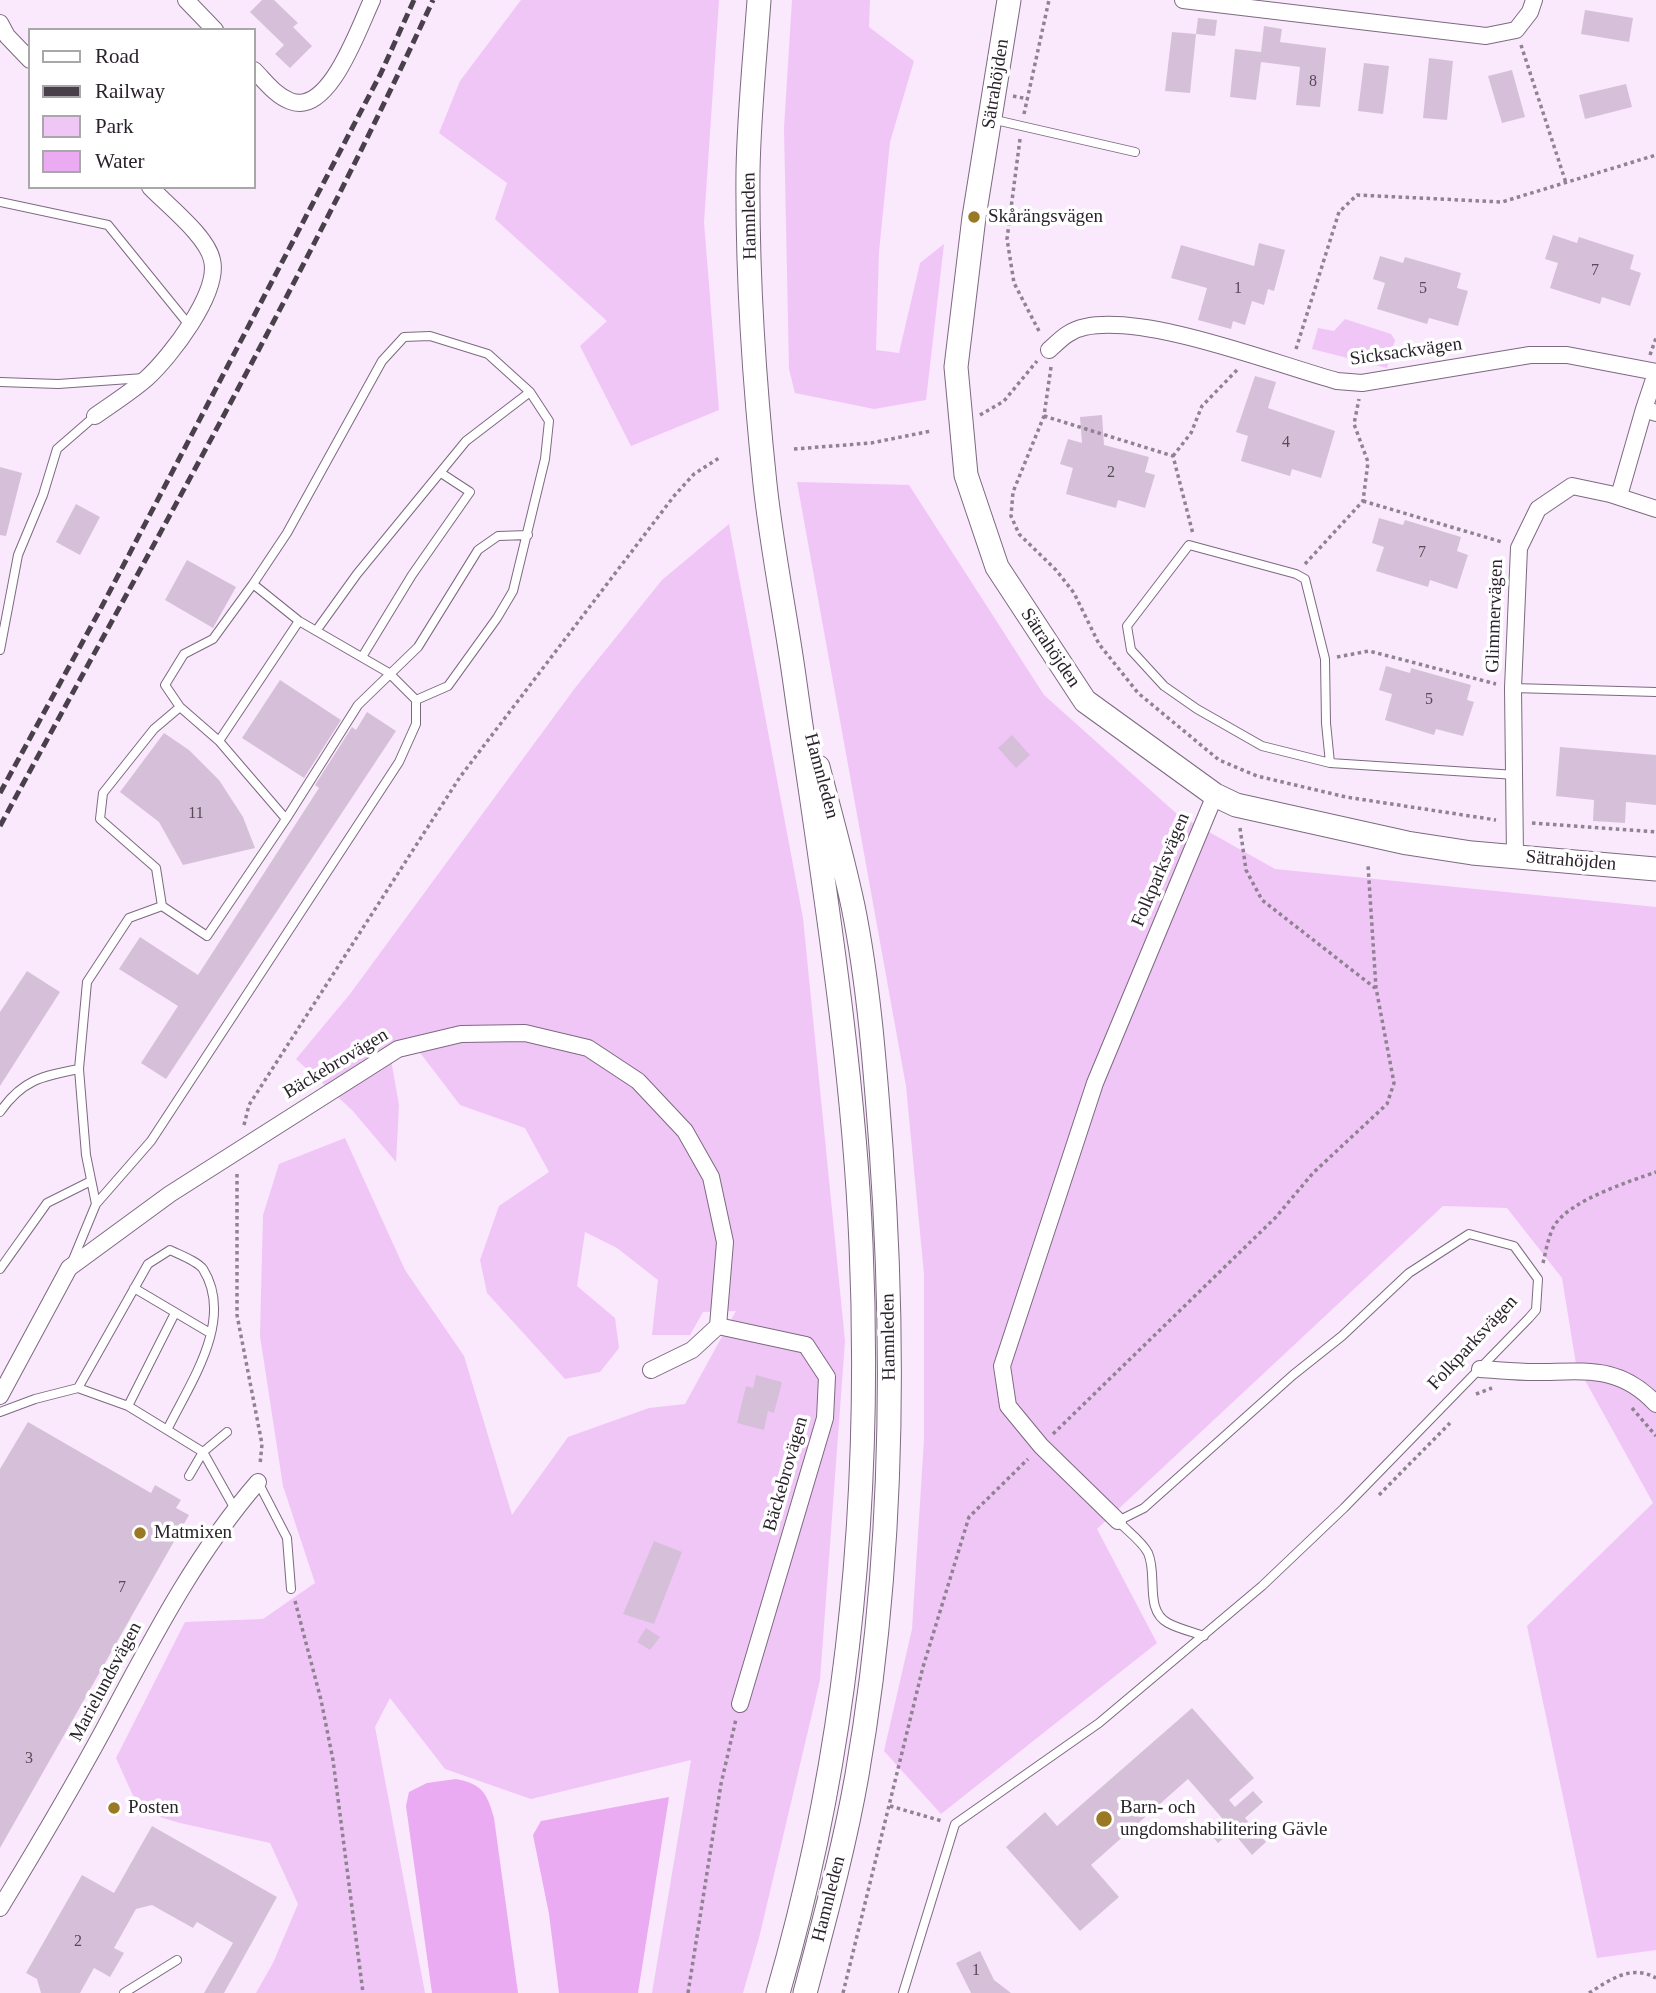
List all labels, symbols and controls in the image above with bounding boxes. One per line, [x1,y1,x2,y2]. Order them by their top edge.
legend [28,28,256,189]
street label: Sätrahöjden [978,37,1014,131]
text: Road [95,44,139,68]
house number: 8 [1309,72,1317,92]
text: Railway [95,79,165,103]
text: Park [95,114,134,138]
text: Water [95,149,145,173]
street label: Hamnleden [738,172,762,260]
place label: Skårängsvägen [988,206,1103,228]
marker: Skårängsvägen [966,209,982,225]
house number: 7 [1591,261,1599,281]
house number: 1 [1234,279,1242,299]
house number: 5 [1419,279,1427,299]
street label: Sicksackvägen [1349,333,1463,371]
house number: 4 [1282,433,1290,453]
house number: 2 [1107,463,1115,483]
house number: 7 [1418,543,1426,563]
street label: Glimmervägen [1482,559,1508,673]
street label: Sätrahöjden [1015,604,1085,692]
house number: 5 [1425,690,1433,710]
street label: Hamnleden [799,731,843,821]
house number: 11 [188,804,204,824]
street label: Folkparksvägen [1127,810,1195,930]
street label: Sätrahöjden [1525,846,1617,876]
street label: Bäckebrovägen [279,1024,393,1104]
street label: Folkparksvägen [1423,1291,1523,1395]
street label: Hamnleden [877,1293,901,1381]
street label: Bäckebrovägen [759,1414,813,1534]
place label: Matmixen [154,1522,232,1544]
marker: Matmixen [132,1525,148,1541]
house number: 7 [118,1578,126,1598]
street label: Marielundsvägen [65,1618,147,1746]
house number: 3 [25,1749,33,1769]
place label: Posten [128,1797,179,1819]
place label: Barn- och ungdomshabilitering Gävle [1120,1797,1327,1841]
marker: Posten [106,1800,122,1816]
marker: Barn- och ungdomshabilitering Gävle [1094,1809,1114,1829]
street label: Hamnleden [807,1854,851,1944]
house number: 2 [74,1932,82,1952]
house number: 1 [972,1961,980,1981]

